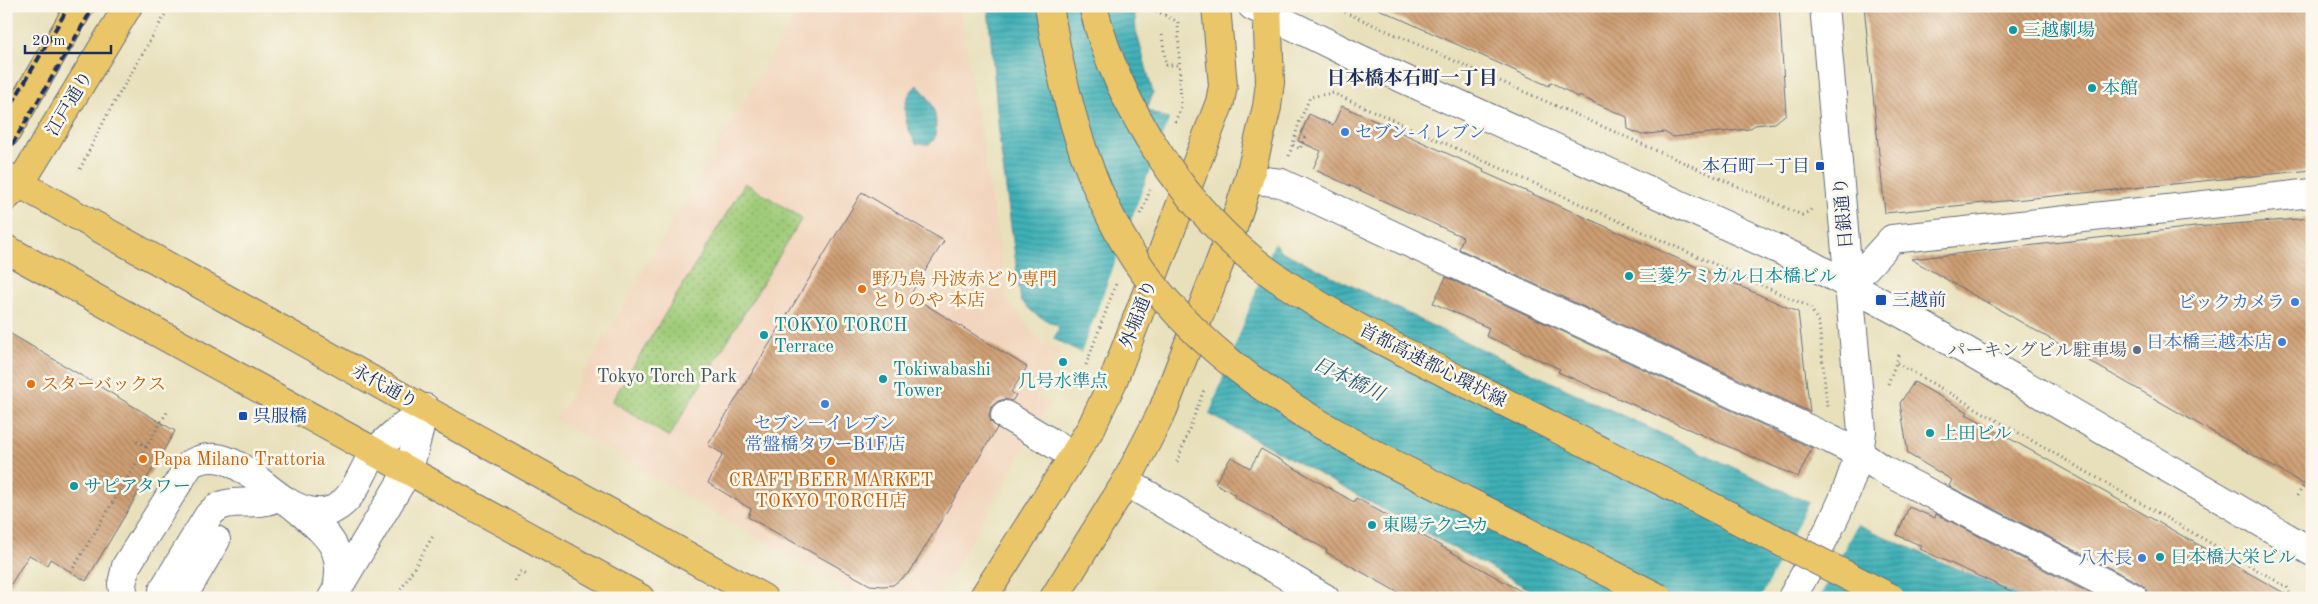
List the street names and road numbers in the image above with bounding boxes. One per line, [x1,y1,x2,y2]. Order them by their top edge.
street label: 江戸通り [43,68,96,139]
street label: 日銀通り [1830,176,1856,250]
street label: 外堀通り [1117,277,1160,351]
street label: 首都高速都心環状線 [1356,319,1510,411]
street label: 永代通り [349,360,421,412]

